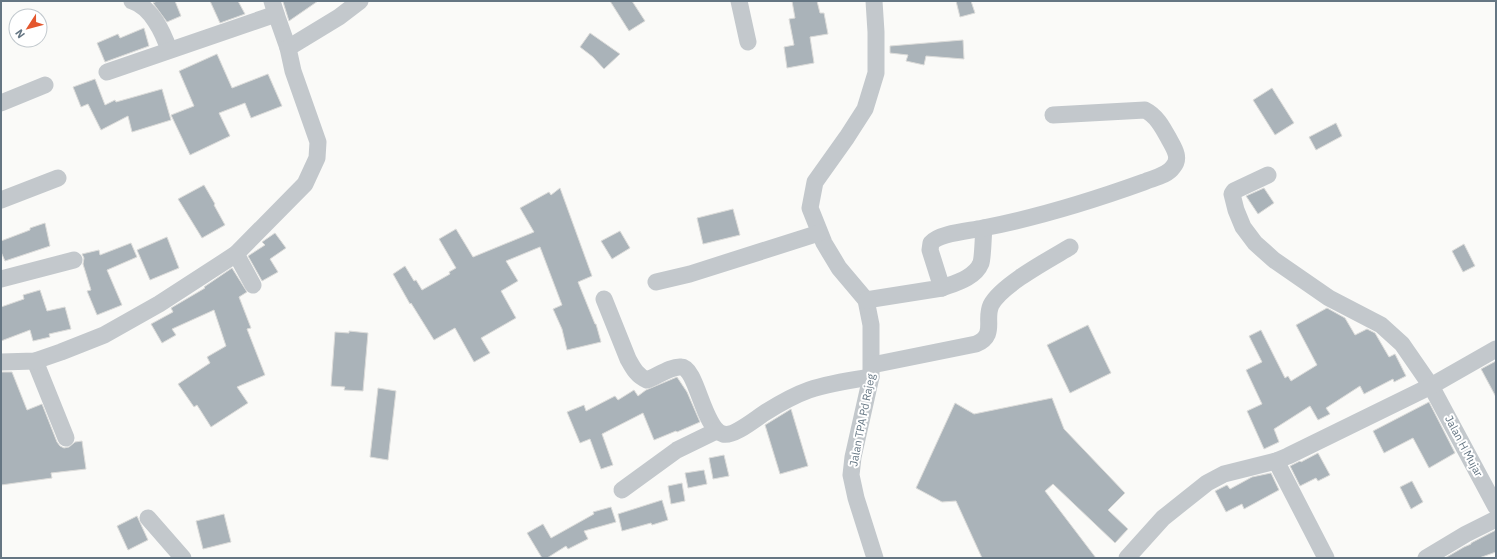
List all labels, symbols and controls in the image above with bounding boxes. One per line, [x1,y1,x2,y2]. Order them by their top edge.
north arrow [8,8,48,48]
text: N [12,27,28,41]
street label: Jalan TPA Pd Rajeg [846,372,878,468]
street label: Jalan H Mujar [1442,413,1486,479]

